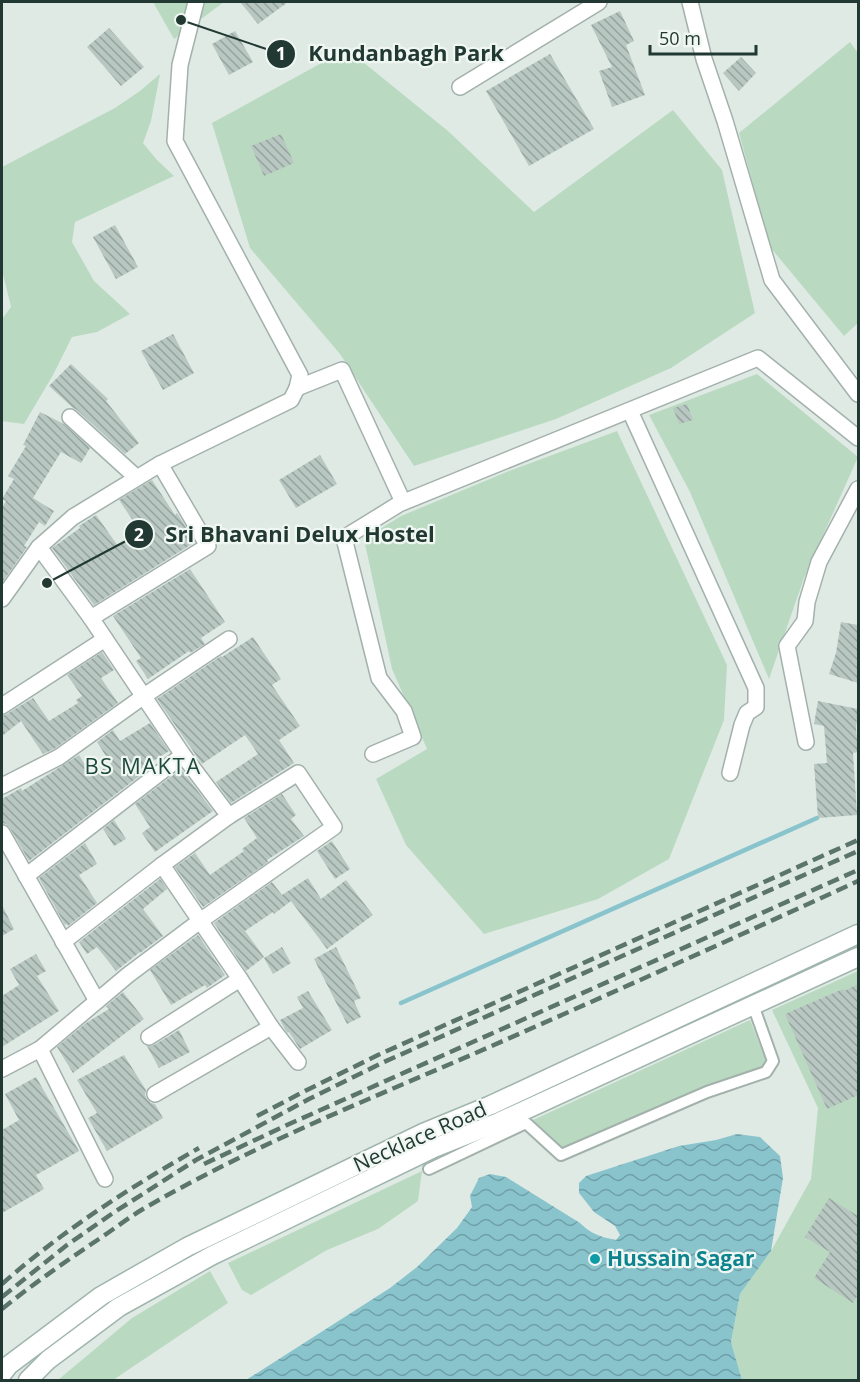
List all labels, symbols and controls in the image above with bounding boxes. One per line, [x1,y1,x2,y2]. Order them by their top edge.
scale bar [650,18,756,56]
text: 50 m [659,26,701,50]
callout: Kundanbagh Park [266,34,516,74]
text: Kundanbagh Park [308,37,504,67]
text: 1 [276,41,286,65]
callout: Sri Bhavani Delux Hostel [124,514,447,554]
text: Sri Bhavani Delux Hostel [165,518,435,548]
text: 2 [134,522,144,546]
district label: BS MAKTA [84,750,202,780]
street label: Necklace Road [349,1094,491,1178]
place label: Hussain Sagar [607,1244,755,1272]
marker: Hussain Sagar [588,1252,602,1266]

